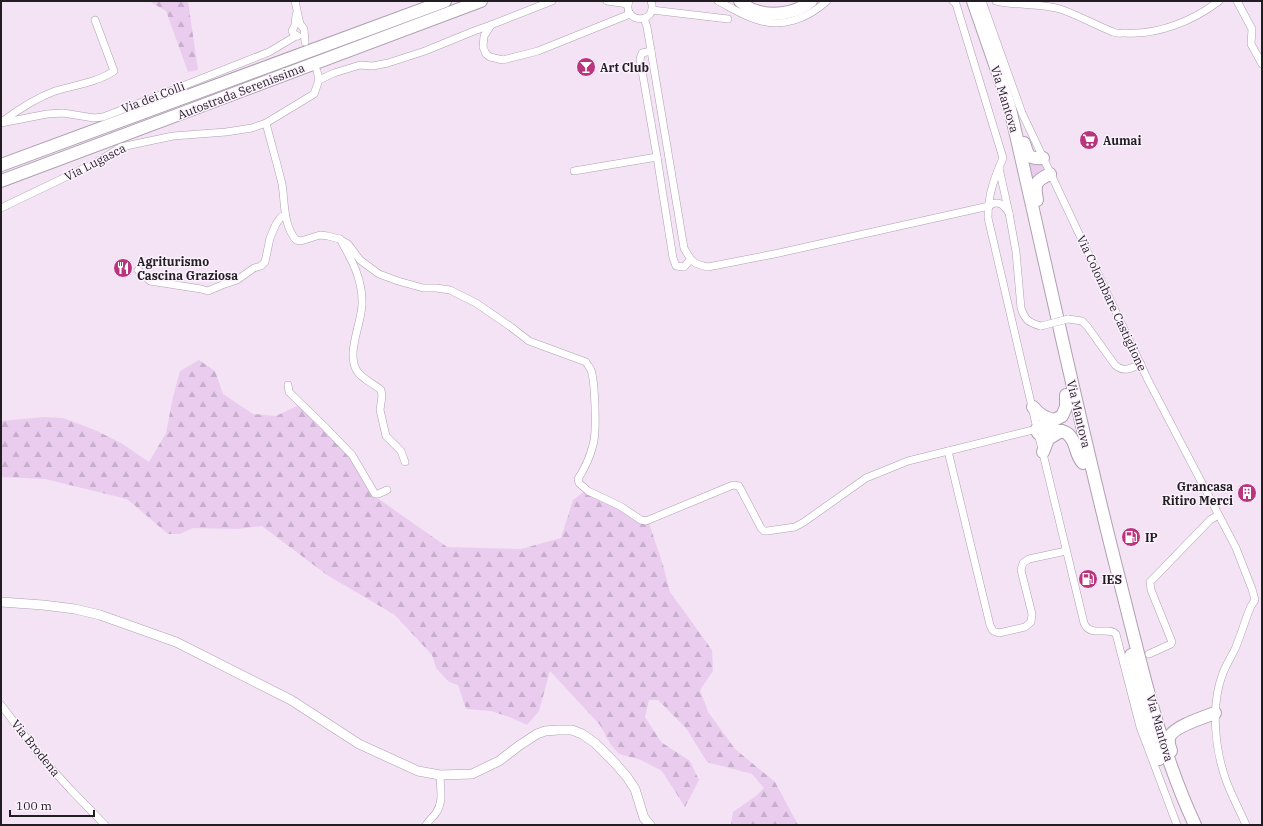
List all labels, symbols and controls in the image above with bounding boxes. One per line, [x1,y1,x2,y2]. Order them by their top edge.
bar icon: Art Club [575,56,597,78]
street label: Autostrada Serenissima [175,60,307,122]
place label: Art Club [600,60,649,75]
street label: Via Mantova [988,64,1022,135]
street label: Via dei Colli [119,78,187,116]
supermarket icon: Aumai [1078,129,1100,151]
place label: Aumai [1103,133,1141,148]
street label: Via Lugasca [62,140,129,184]
street label: Via Colombare Castiglione [1074,233,1150,373]
place label: Agriturismo Cascina Graziosa [137,254,238,283]
restaurant icon: Agriturismo Cascina Graziosa [112,257,134,279]
street label: Via Mantova [1064,379,1094,450]
place label: Grancasa Ritiro Merci [1162,479,1233,508]
building icon: Grancasa Ritiro Merci [1236,482,1258,504]
fuel station icon: IP [1120,526,1142,548]
place label: IP [1145,530,1158,545]
fuel station icon: IES [1077,568,1099,590]
place label: IES [1102,572,1122,587]
street label: Via Mantova [1143,693,1177,764]
street label: Via Brodena [8,716,64,780]
scale bar [10,792,94,818]
text: 100 m [16,798,52,813]

